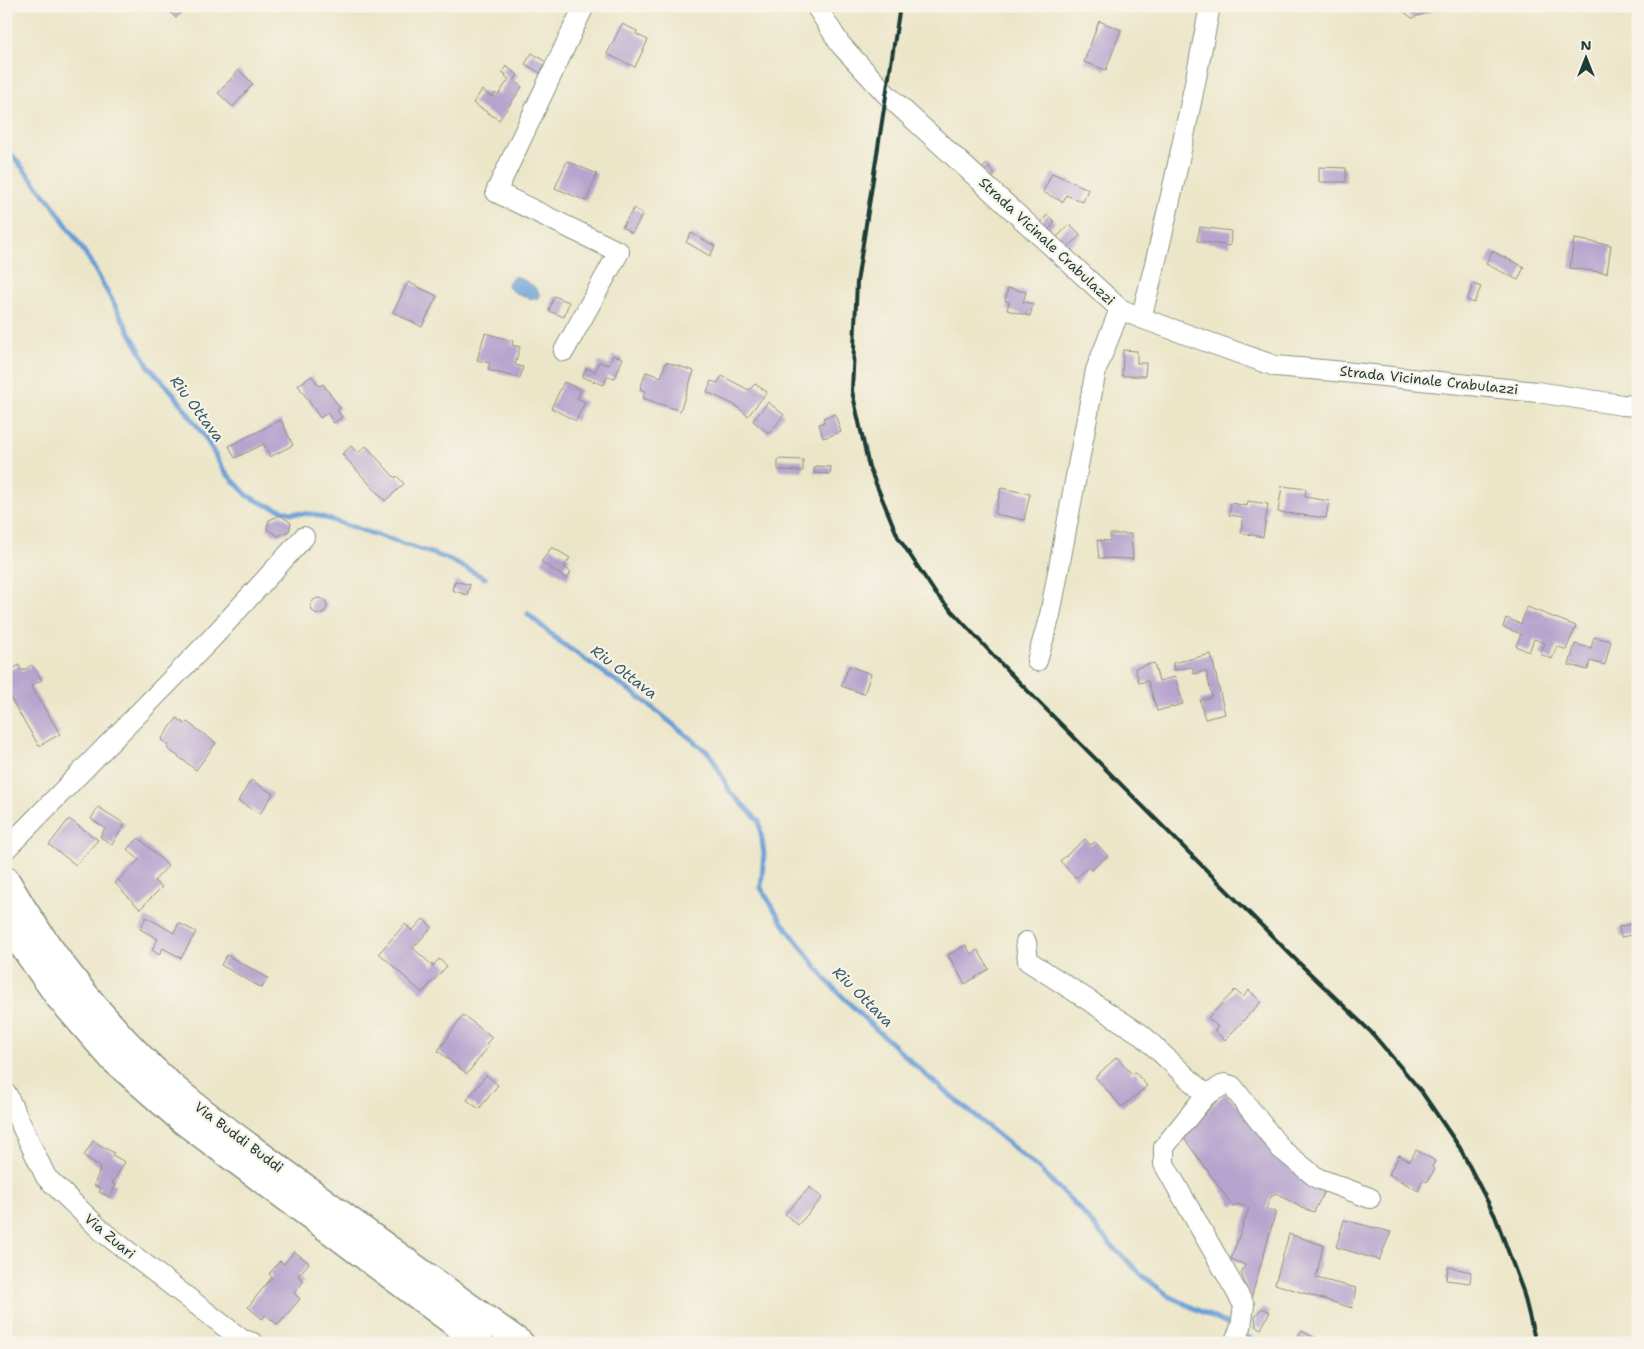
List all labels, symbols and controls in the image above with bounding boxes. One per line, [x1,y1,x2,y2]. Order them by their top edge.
north arrow [1562,32,1612,82]
text: N [1580,36,1592,54]
street label: Strada Vicinale Crabulazzi [975,173,1119,309]
street label: Strada Vicinale Crabulazzi [1339,362,1519,398]
water label: Riu Ottava [165,372,229,446]
water label: Riu Ottava [587,640,661,704]
water label: Riu Ottava [828,962,898,1032]
street label: Via Buddi Buddi [191,1098,287,1176]
street label: Via Zuari [81,1209,139,1263]

